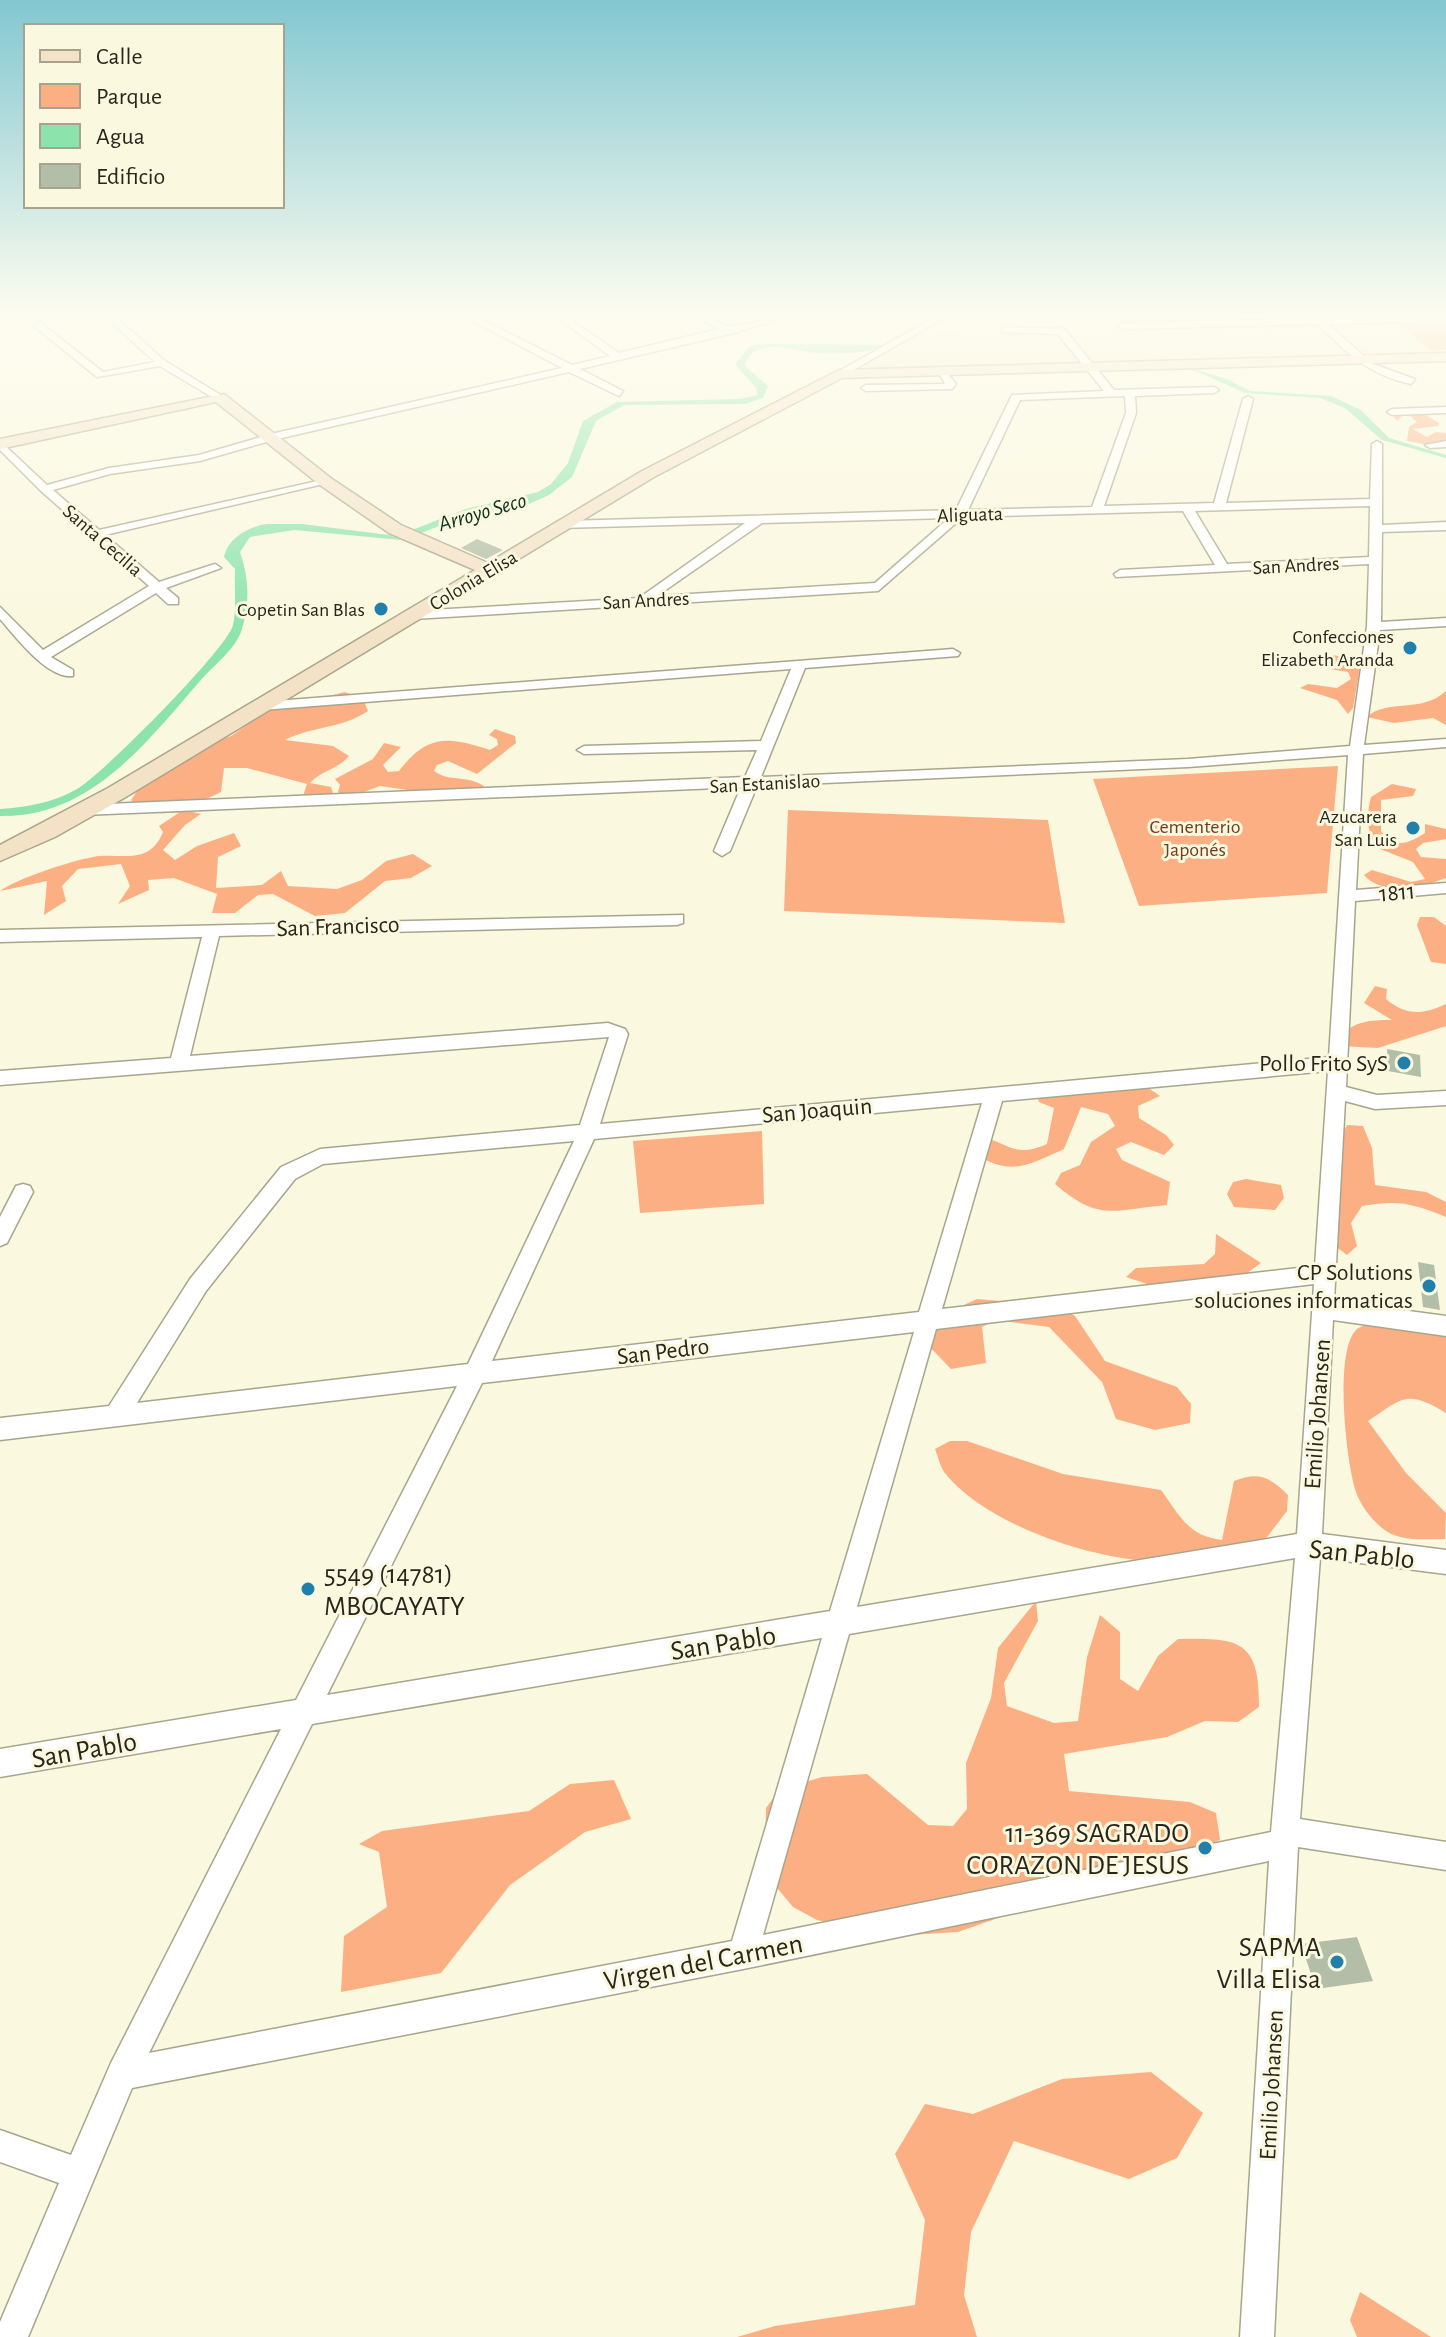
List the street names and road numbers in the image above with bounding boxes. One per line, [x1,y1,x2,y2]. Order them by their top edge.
street label: Santa Cecilia [59,501,146,580]
street label: Aliguata [937,504,1003,526]
street label: Colonia Elisa [426,547,521,615]
street label: San Andres [1252,554,1340,578]
street label: San Andres [602,589,690,613]
street label: San Estanislao [709,771,821,797]
street label: 1811 [1378,879,1416,907]
street label: San Francisco [276,913,400,941]
street label: San Joaquin [761,1094,873,1128]
street label: San Pedro [616,1334,711,1370]
street label: Emilio Johansen [1301,1338,1335,1490]
street label: San Pablo [1308,1536,1416,1574]
street label: San Pablo [669,1622,778,1666]
street label: San Pablo [30,1728,139,1774]
street label: Virgen del Carmen [601,1930,805,1996]
street label: Emilio Johansen [1256,2009,1288,2161]

